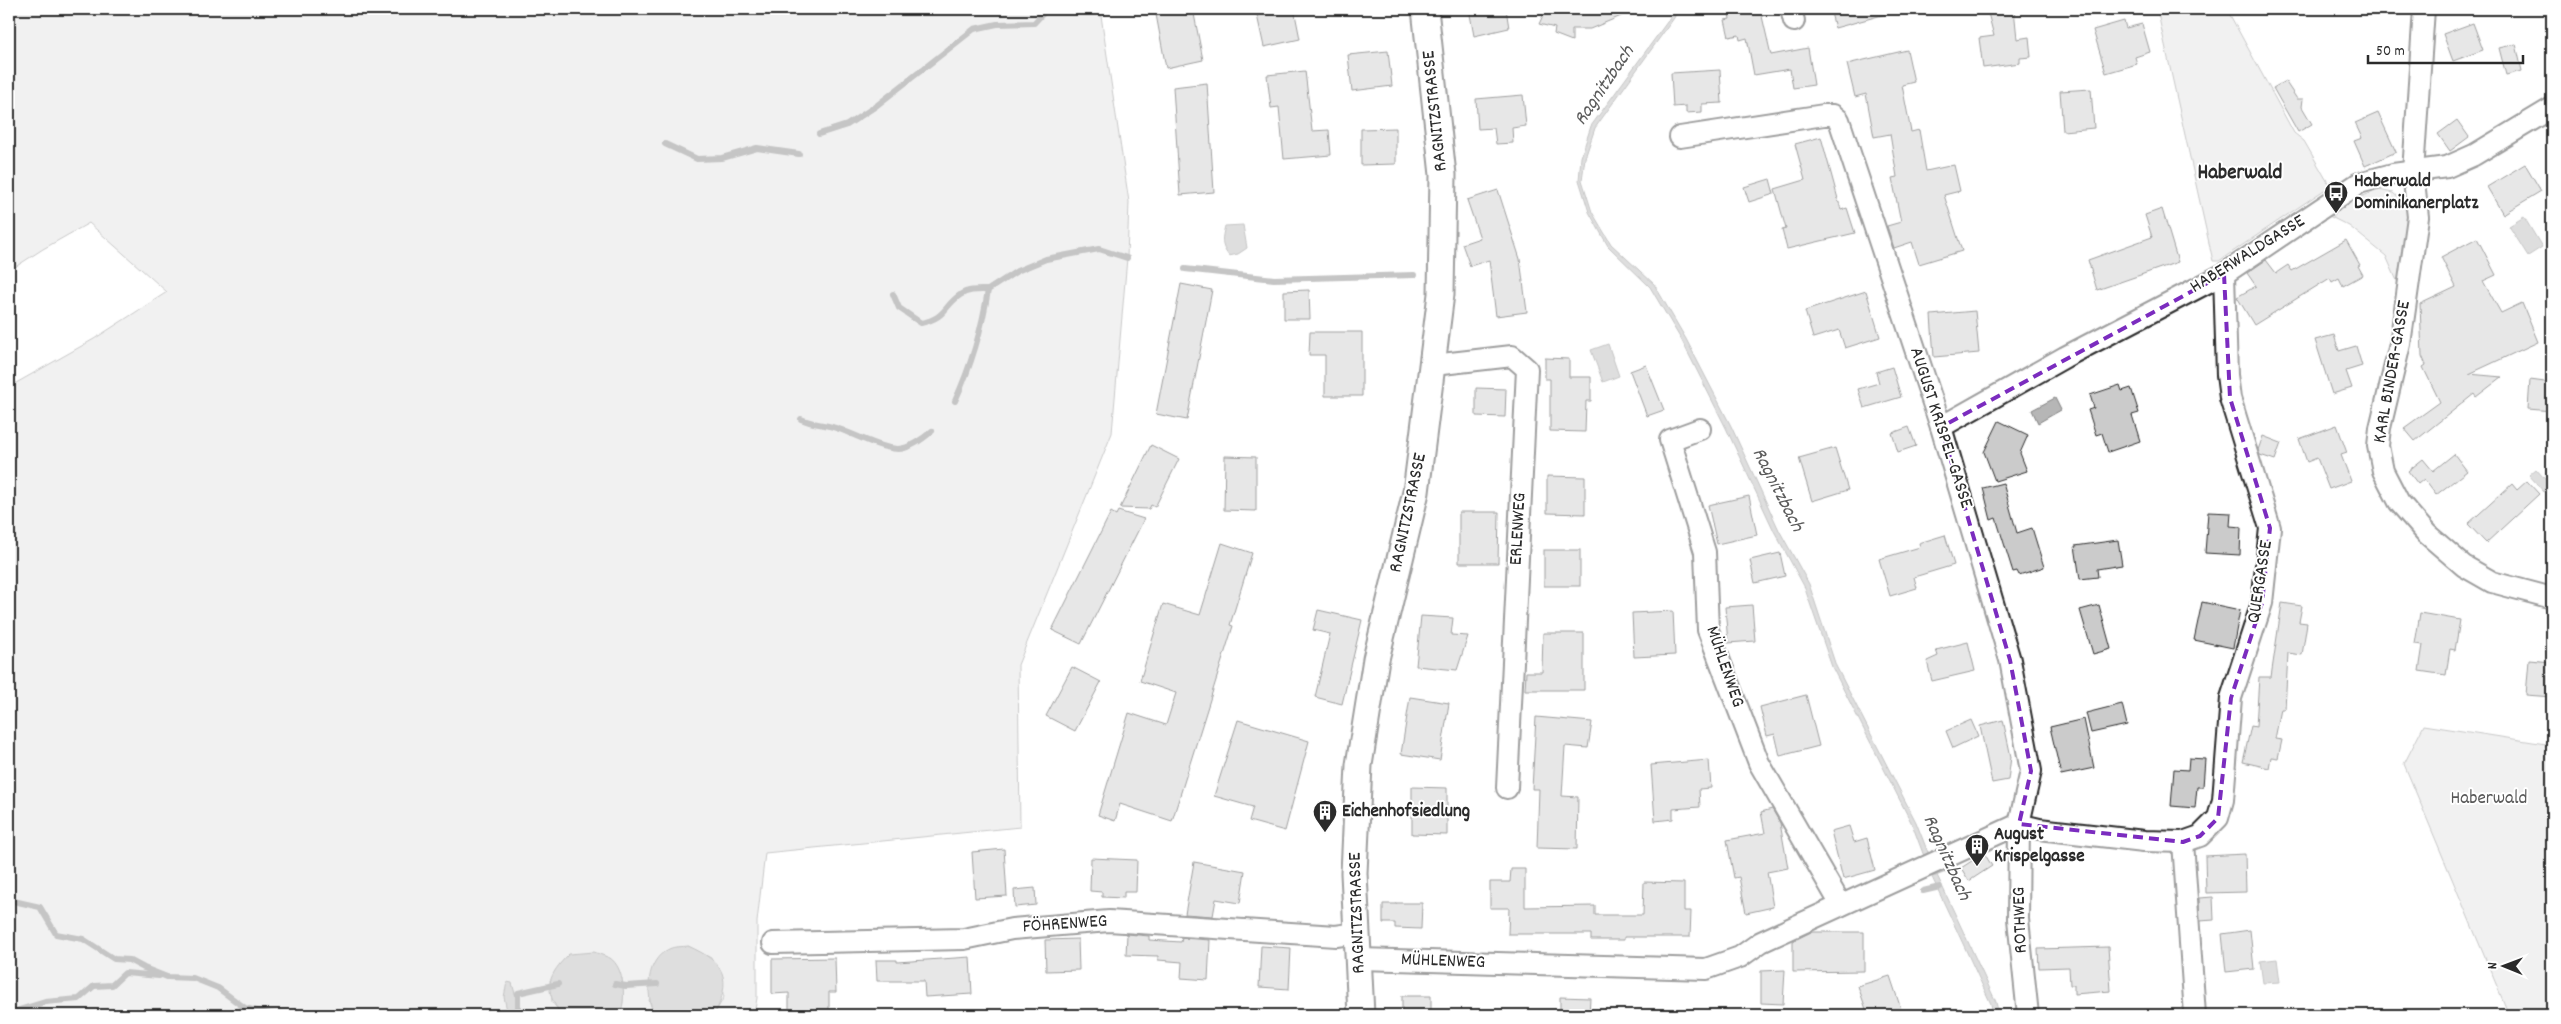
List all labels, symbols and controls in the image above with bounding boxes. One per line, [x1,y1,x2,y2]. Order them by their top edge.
scale bar [2368,32,2524,64]
water label: Ragnitzbach [1568,40,1643,132]
text: 50 m [2376,41,2405,63]
street label: RAGNITZSTRASSE [1416,49,1456,173]
district label: Haberwald [2198,159,2283,189]
place label: Haberwald Dominikanerplatz [2354,169,2479,218]
bus stop icon: Haberwald Dominikanerplatz [2323,180,2349,214]
street label: HABERWALDGASSE [2185,209,2311,301]
street label: KARL BINDER-GASSE [2367,298,2419,445]
street label: AUGUST KRISPEL-GASSE [1901,344,1979,512]
water label: Ragnitzbach [1744,443,1811,538]
street label: RAGNITZSTRASSE [1383,450,1435,575]
street label: ERLENWEG [1504,492,1534,566]
street label: QUERGASSE [2241,538,2281,625]
street label: MÜHLENWEG [1698,623,1750,711]
park label: Haberwald [2451,786,2527,813]
building icon: Eichenhofsiedlung [1312,799,1338,833]
place label: Eichenhofsiedlung [1342,799,1470,826]
water label: Ragnitzbach [1915,811,1978,906]
place label: August Krispelgasse [1994,822,2085,871]
building icon: August Krispelgasse [1964,833,1990,867]
street label: RAGNITZSTRASSE [1342,851,1374,974]
street label: ROTHWEG [2006,886,2036,954]
street label: FÖHRENWEG [1022,909,1108,941]
north arrow [2478,942,2528,992]
street label: MÜHLENWEG [1400,947,1486,977]
text: N [2483,962,2503,969]

